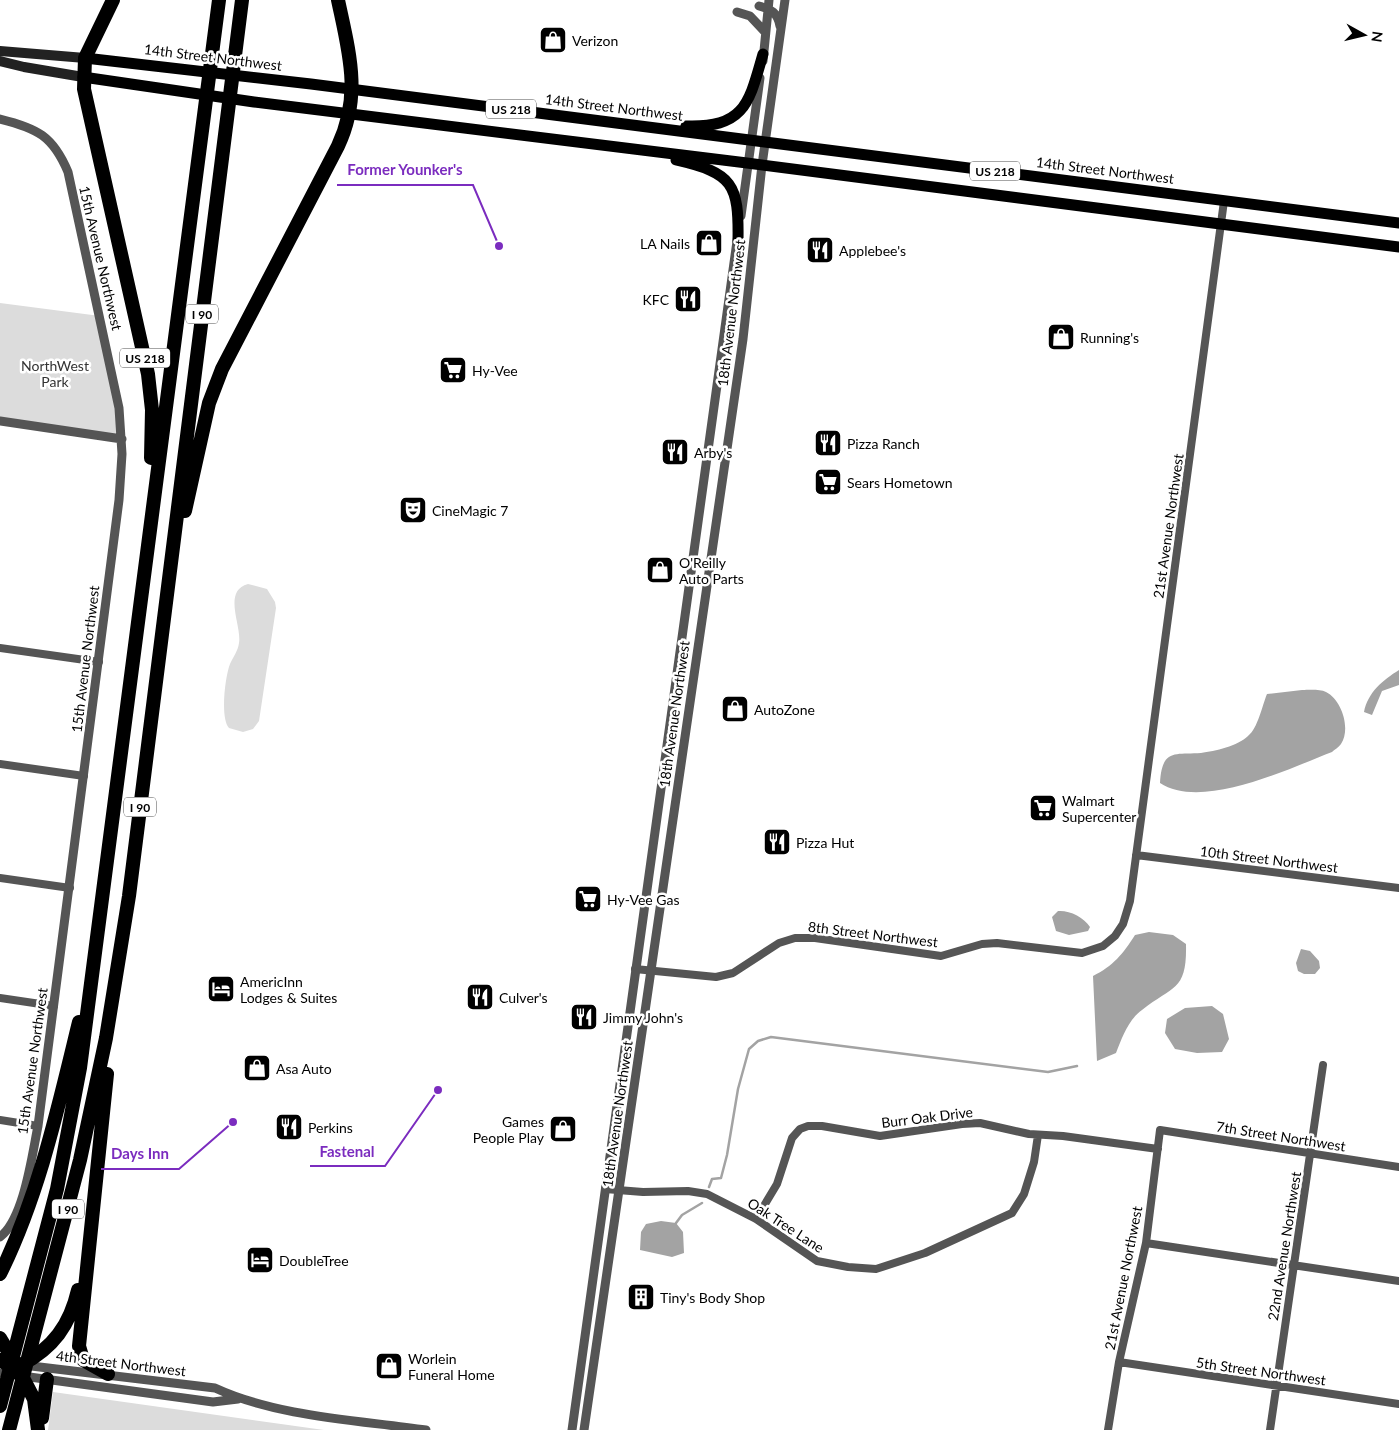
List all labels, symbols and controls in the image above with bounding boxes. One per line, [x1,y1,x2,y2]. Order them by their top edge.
north arrow [1339,10,1389,60]
shop icon: Verizon [538,25,568,55]
text: N [1368,30,1387,43]
place label: Verizon [572,32,618,49]
street label: 14th Street Northwest [143,40,283,74]
street label: 14th Street Northwest [544,90,684,124]
road number: US 218 [486,100,536,118]
street label: 14th Street Northwest [1035,153,1175,187]
callout: Former Younker's [337,155,473,185]
text: Former Younker's [347,160,463,178]
road number: US 218 [970,162,1020,180]
street label: 15th Avenue Northwest [76,184,126,332]
shop icon: LA Nails [694,228,724,258]
place label: LA Nails [640,235,690,252]
restaurant icon: Applebee's [805,235,835,265]
street label: 18th Avenue Northwest [714,239,748,387]
place label: Applebee's [839,242,906,259]
restaurant icon: KFC [673,284,703,314]
place label: KFC [643,291,670,308]
road number: I 90 [186,304,218,324]
shop icon: Running's [1046,322,1076,352]
place label: Running's [1080,329,1139,346]
road number: US 218 [120,348,170,368]
supermarket icon: Hy-Vee [438,355,468,385]
park label: NorthWest Park [21,357,89,390]
place label: Hy-Vee [472,362,518,379]
restaurant icon: Pizza Ranch [813,428,843,458]
place label: Pizza Ranch [847,435,920,452]
restaurant icon: Arby's [660,437,690,467]
place label: Arby's [694,444,732,461]
street label: 21st Avenue Northwest [1149,453,1187,599]
supermarket icon: Sears Hometown [813,467,843,497]
place label: Sears Hometown [847,474,953,491]
theatre icon: CineMagic 7 [398,495,428,525]
place label: CineMagic 7 [432,502,509,519]
place label: O'Reilly Auto Parts [679,554,744,587]
shop icon: O'Reilly Auto Parts [645,555,675,585]
street label: 15th Avenue Northwest [68,585,102,733]
street label: 18th Avenue Northwest [655,640,693,788]
shop icon: AutoZone [720,694,750,724]
place label: AutoZone [754,701,815,718]
place label: Walmart Supercenter [1062,792,1136,825]
supermarket icon: Walmart Supercenter [1028,793,1058,823]
road number: I 90 [124,798,156,816]
restaurant icon: Pizza Hut [762,827,792,857]
place label: Pizza Hut [796,834,854,851]
street label: 10th Street Northwest [1199,842,1339,876]
supermarket icon: Hy-Vee Gas [573,884,603,914]
place label: Hy-Vee Gas [607,891,680,908]
street label: 8th Street Northwest [807,918,939,950]
place label: AmericInn Lodges & Suites [240,973,337,1006]
hotel icon: AmericInn Lodges & Suites [206,974,236,1004]
restaurant icon: Culver's [465,982,495,1012]
street label: 15th Avenue Northwest [13,987,51,1135]
place label: Culver's [499,989,548,1006]
restaurant icon: Jimmy John's [569,1002,599,1032]
place label: Jimmy John's [603,1009,683,1026]
street label: 18th Avenue Northwest [598,1040,636,1188]
shop icon: Asa Auto [242,1053,272,1083]
place label: Asa Auto [276,1060,332,1077]
street label: Burr Oak Drive [880,1103,974,1131]
restaurant icon: Perkins [274,1112,304,1142]
place label: Games People Play [473,1113,545,1146]
shop icon: Games People Play [548,1114,578,1144]
street label: 7th Street Northwest [1215,1117,1347,1155]
place label: Perkins [308,1119,353,1136]
callout: Fastenal [310,1136,385,1166]
callout: Days Inn [101,1139,179,1169]
text: Fastenal [319,1142,375,1160]
text: Days Inn [111,1144,169,1162]
street label: 22nd Avenue Northwest [1264,1170,1304,1322]
street label: Oak Tree Lane [745,1194,827,1256]
road number: I 90 [52,1200,84,1218]
street label: 21st Avenue Northwest [1101,1205,1145,1351]
hotel icon: DoubleTree [245,1245,275,1275]
place label: DoubleTree [279,1252,349,1269]
building icon: Tiny's Body Shop [626,1282,656,1312]
place label: Tiny's Body Shop [660,1289,765,1306]
street label: 4th Street Northwest [55,1347,187,1379]
place label: Worlein Funeral Home [408,1350,495,1383]
shop icon: Worlein Funeral Home [374,1351,404,1381]
street label: 5th Street Northwest [1195,1353,1327,1389]

